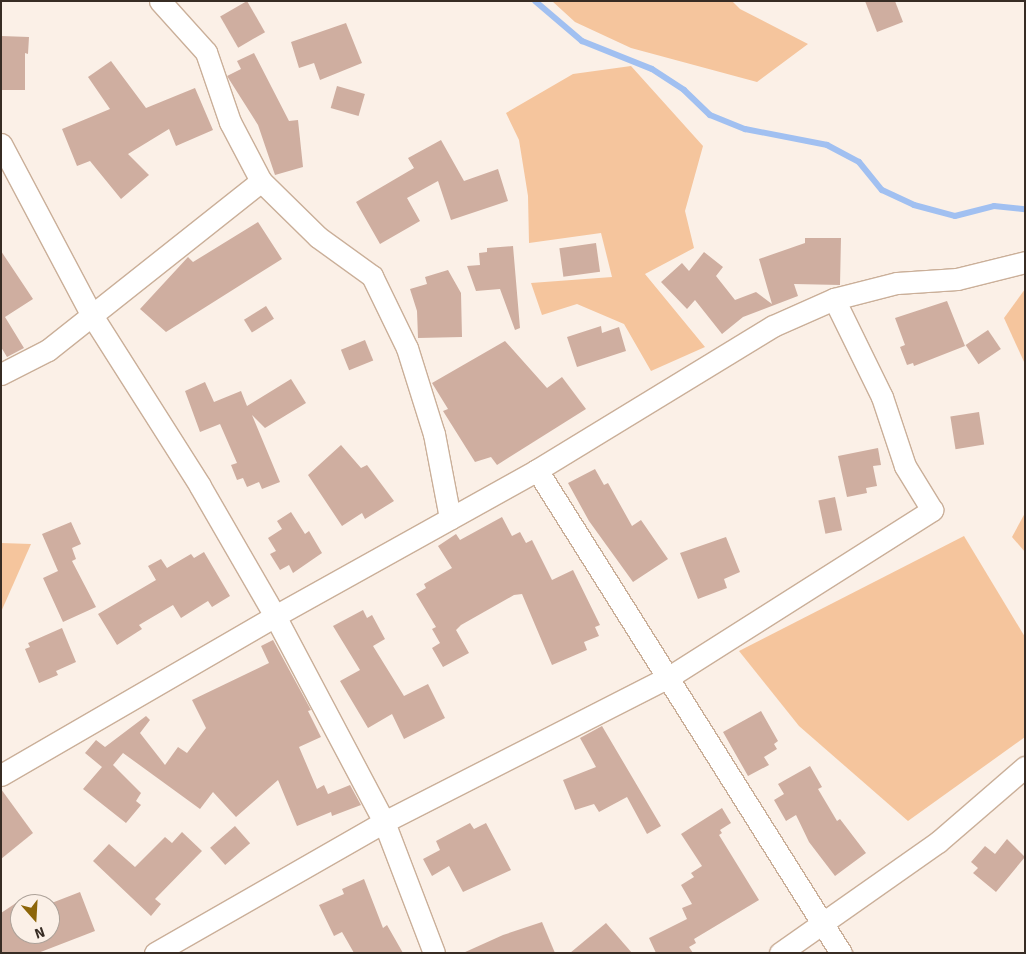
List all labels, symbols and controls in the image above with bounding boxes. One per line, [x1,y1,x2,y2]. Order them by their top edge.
north arrow [10,894,60,944]
text: N [32,923,47,942]

